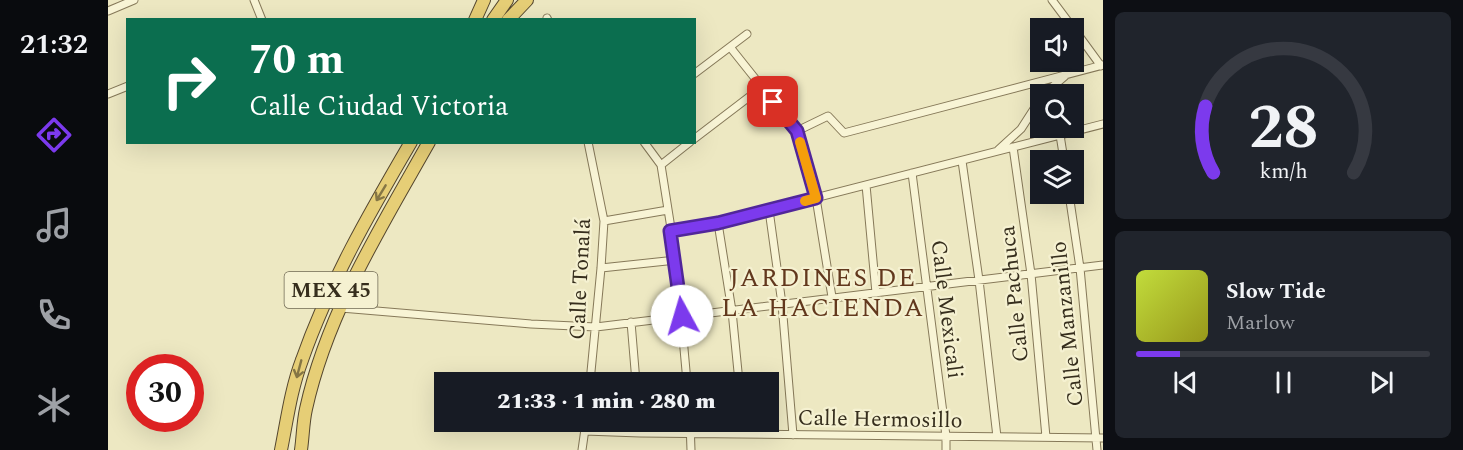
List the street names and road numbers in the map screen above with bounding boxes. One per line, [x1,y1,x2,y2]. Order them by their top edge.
street label: Calle Tonalá [561,217,600,341]
street label: Calle Pachuca [991,224,1038,364]
street label: Calle Mexicali [922,238,971,380]
street label: Calle Manzanillo [1042,240,1093,408]
road number: MEX 45 [284,272,378,308]
street label: Calle Hermosillo [797,402,963,437]

